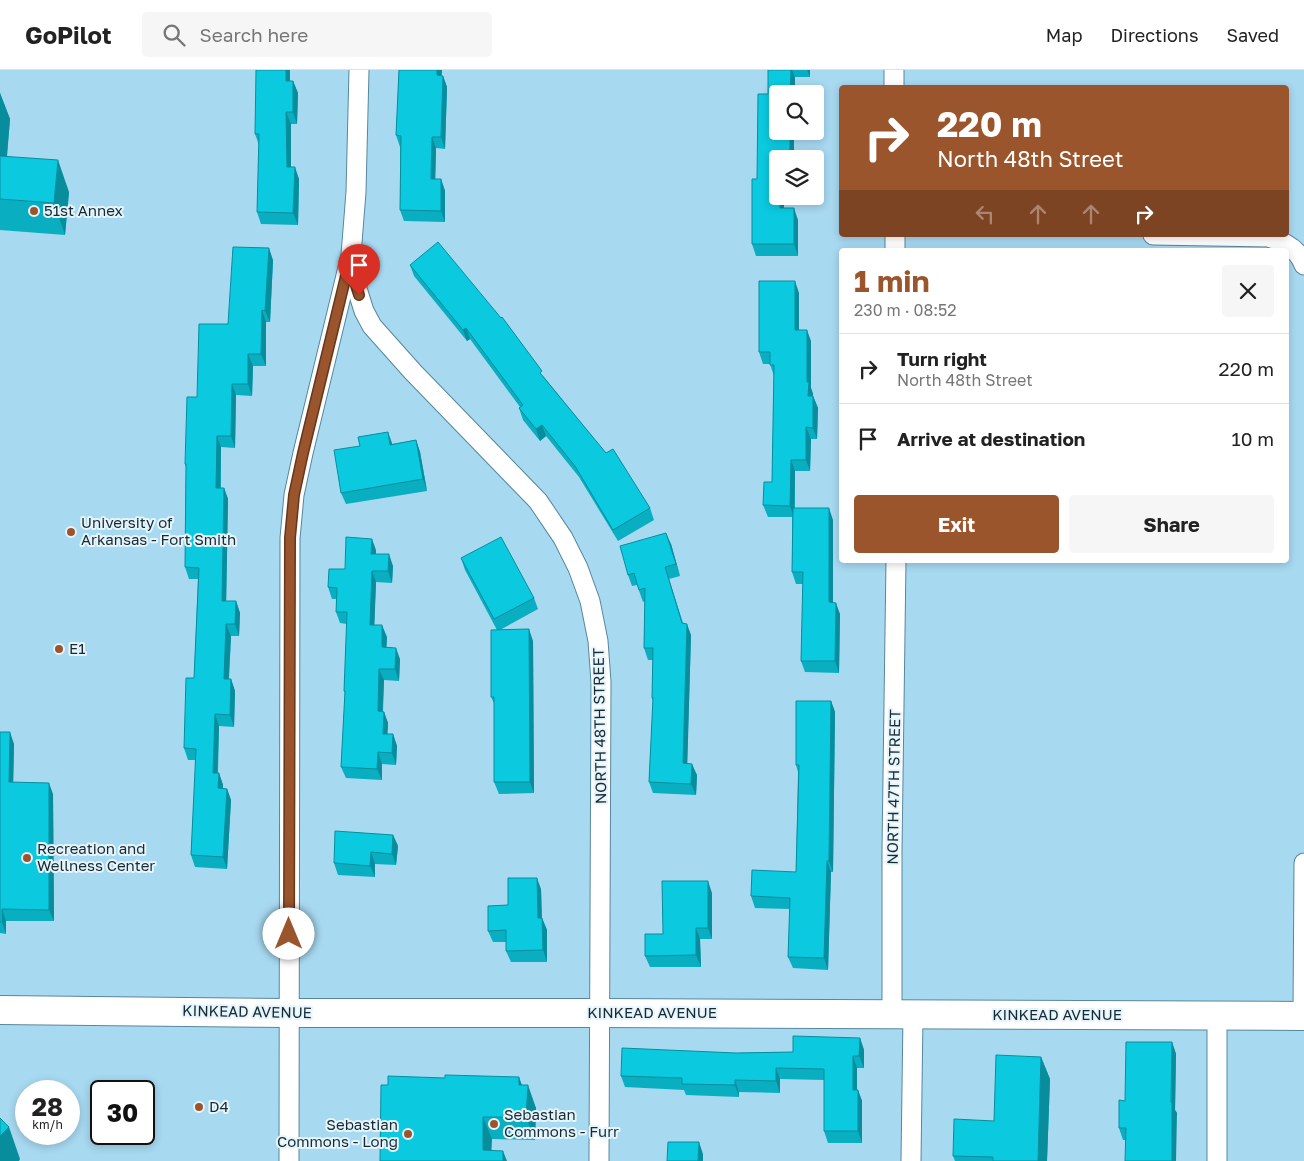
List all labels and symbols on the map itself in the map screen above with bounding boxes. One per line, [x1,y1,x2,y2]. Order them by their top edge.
place label: 51st Annex [44,201,123,219]
marker: 51st Annex [28,205,40,217]
pin [338,244,380,295]
place label: University of Arkansas - Fort Smith [81,513,236,548]
marker: University of Arkansas - Fort Smith [65,526,77,538]
place label: E1 [69,639,85,657]
marker: E1 [53,643,65,655]
street label: NORTH 48TH STREET [589,648,609,804]
street label: NORTH 47TH STREET [883,709,903,865]
place label: Recreation and Wellness Center [37,839,155,874]
marker: Recreation and Wellness Center [21,852,33,864]
position arrow [262,907,314,959]
street label: KINKEAD AVENUE [182,1001,312,1021]
street label: KINKEAD AVENUE [587,1003,717,1021]
street label: KINKEAD AVENUE [992,1005,1122,1023]
speed limit sign: 30 [90,1080,155,1145]
place label: D4 [209,1097,229,1115]
marker: D4 [193,1101,205,1113]
place label: Sebastian Commons - Furr [504,1105,619,1140]
place label: Sebastian Commons - Long [277,1115,398,1150]
marker: Sebastian Commons - Furr [488,1118,500,1130]
marker: Sebastian Commons - Long [402,1128,414,1140]

